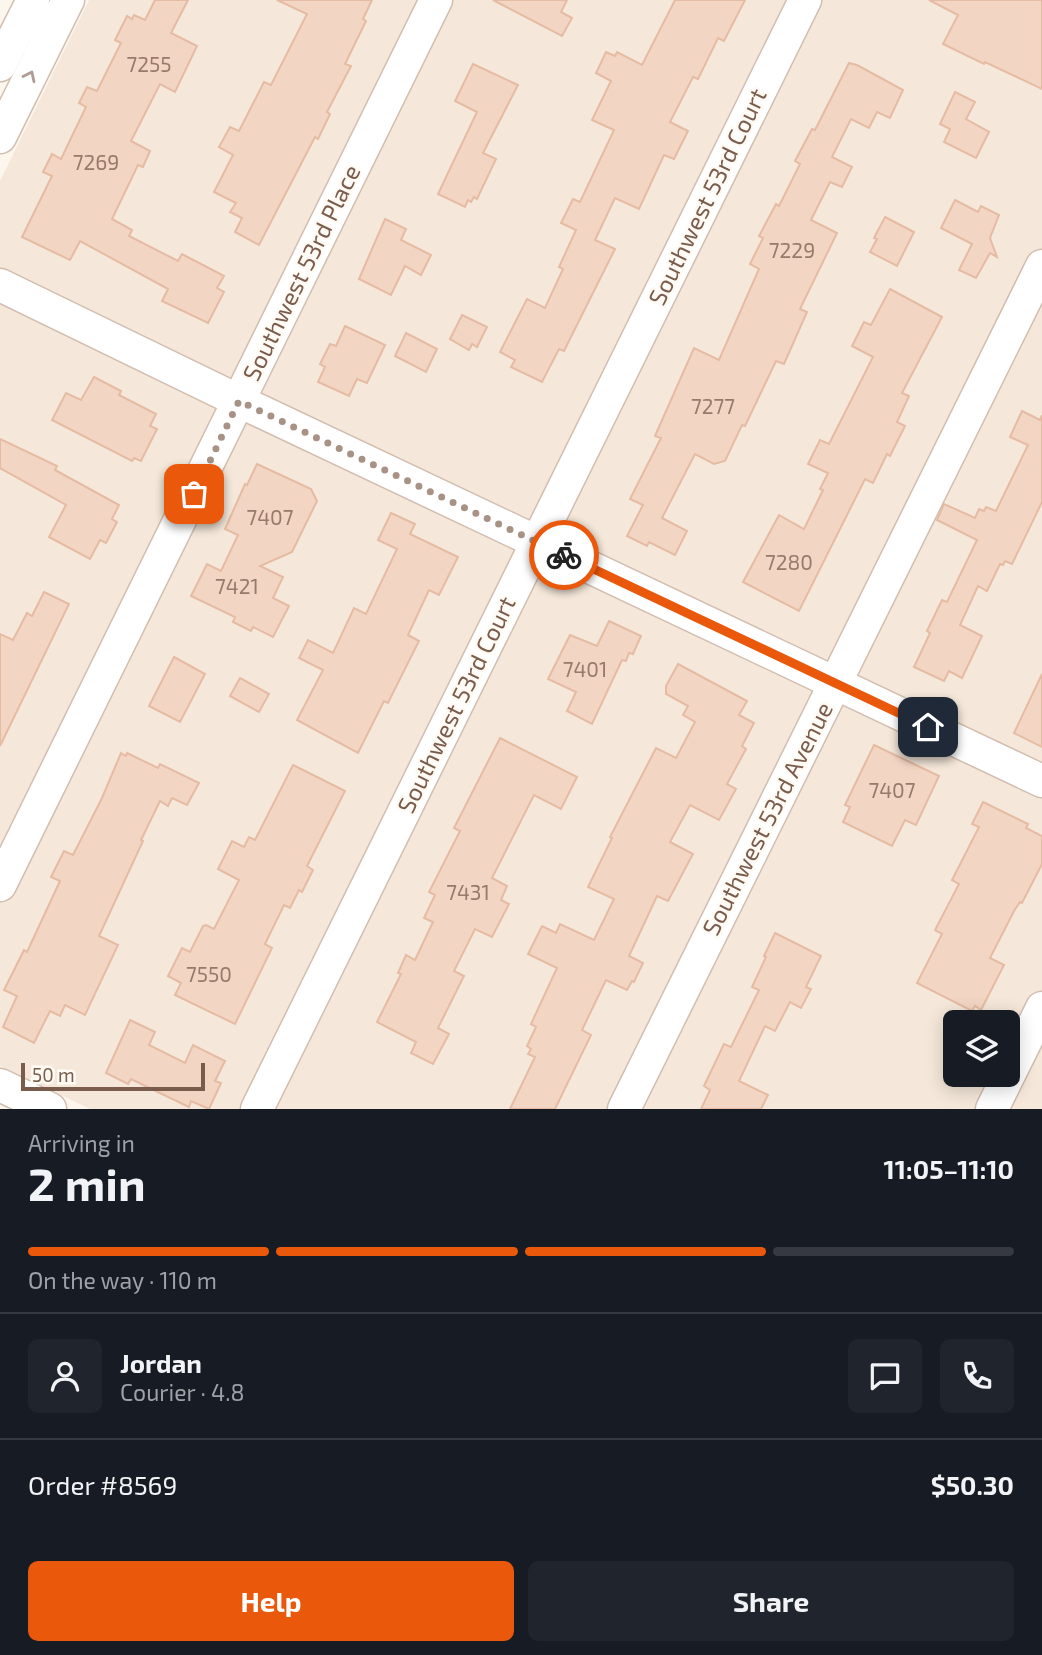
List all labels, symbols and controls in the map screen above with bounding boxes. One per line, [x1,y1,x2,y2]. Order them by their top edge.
house number: 7255 [126,51,172,76]
one-way arrow [22,71,36,83]
street label: Southwest 53rd Court [642,83,772,309]
house number: 7269 [73,149,119,174]
street label: Southwest 53rd Place [236,160,366,385]
house number: 7229 [769,237,815,262]
house number: 7277 [691,393,735,418]
pin [164,464,224,524]
icon: bag [175,475,213,513]
house number: 7407 [246,504,294,529]
courier [529,520,599,590]
icon: bike [545,536,583,574]
house number: 7280 [765,549,813,574]
house number: 7421 [215,573,259,598]
street label: Southwest 53rd Court [391,591,521,817]
house number: 7401 [563,656,607,681]
street label: Southwest 53rd Avenue [695,697,838,940]
pin [898,697,958,757]
icon: home [909,708,947,746]
house number: 7407 [868,777,916,802]
house number: 7431 [446,879,490,904]
house number: 7550 [186,961,232,986]
map controls [943,1010,1020,1087]
button: layers [943,1010,1020,1087]
scale bar [21,1060,205,1092]
text: 50 m [32,1063,75,1086]
text: Arriving in [28,1129,135,1157]
text: 11:05–11:10 [884,1153,1014,1184]
text: 2 min [28,1155,146,1210]
text: On the way · 110 m [28,1266,217,1294]
button: person [28,1339,102,1413]
button: chat [848,1339,922,1413]
button: phone [940,1339,1014,1413]
text: Jordan [120,1347,202,1378]
text: Courier · 4.8 [120,1378,244,1406]
text: Order #8569 [28,1469,177,1500]
text: $50.30 [931,1469,1014,1500]
button: Help [28,1561,514,1641]
button: Share [528,1561,1014,1641]

